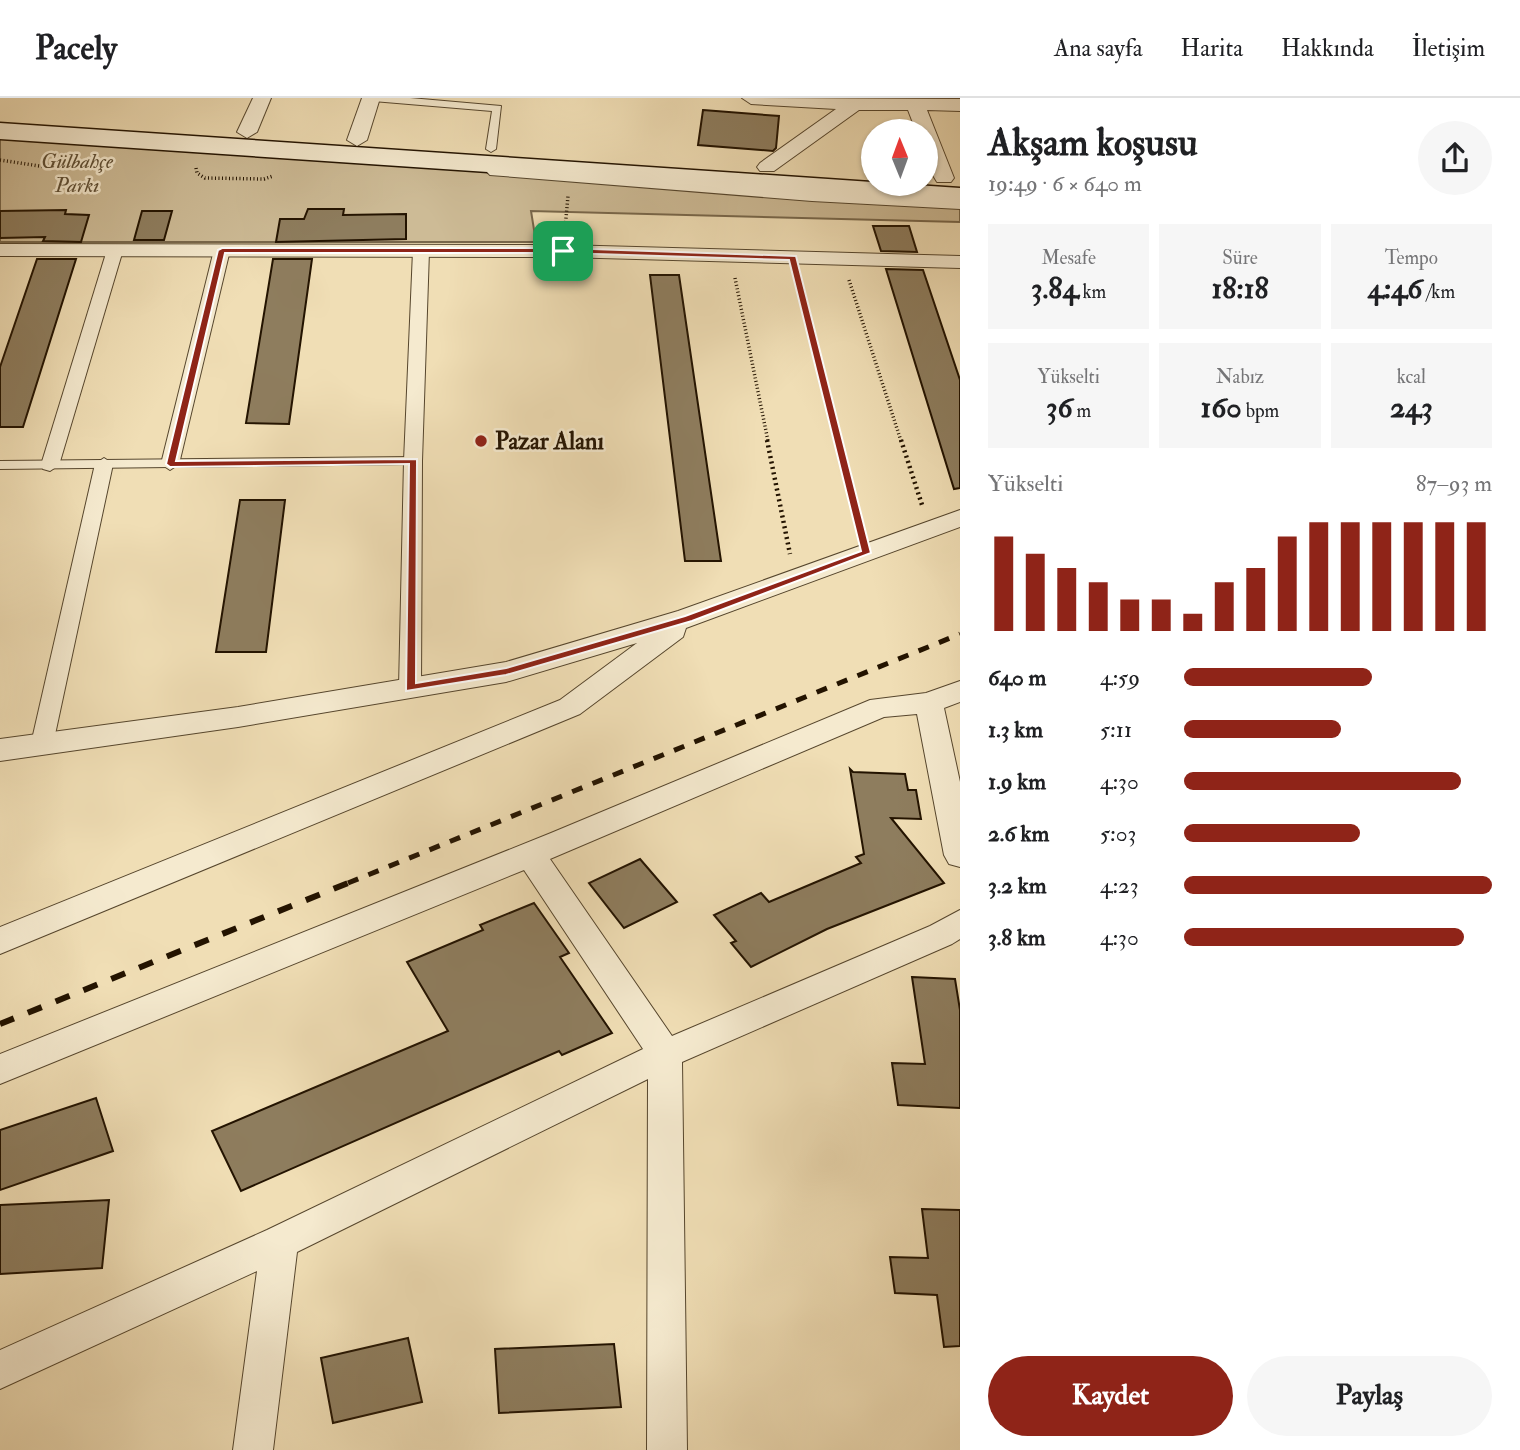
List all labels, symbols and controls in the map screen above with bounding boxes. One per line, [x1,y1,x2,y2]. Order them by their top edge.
text: Pacely [35,28,117,69]
text: Ana sayfa [1054,33,1143,64]
text: Harita [1181,33,1243,64]
text: Hakkında [1281,33,1374,64]
text: İletişim [1412,33,1485,64]
north arrow [861,119,938,196]
map controls [861,119,938,196]
text: Akşam koşusu [988,119,1198,167]
button: share [1418,121,1492,195]
park label: Gülbahçe Parkı [41,148,114,199]
text: 19:49 · 6 × 640 m [988,169,1142,198]
pin [533,221,593,281]
icon: arrive [544,232,582,270]
text: Mesafe [1042,246,1096,270]
text: Süre [1222,246,1258,270]
text: Tempo [1385,246,1438,270]
text: 3.84 [1031,270,1079,307]
text: 18:18 [1211,270,1268,307]
text: 4:46 [1368,270,1422,307]
text: km [1079,280,1106,304]
text: /km [1422,280,1455,304]
text: Yükselti [1038,365,1100,389]
text: Nabız [1216,365,1264,389]
text: kcal [1397,365,1426,389]
text: 36 [1046,389,1073,426]
text: 160 [1201,389,1242,426]
text: 243 [1390,389,1433,426]
text: m [1073,399,1091,423]
text: bpm [1242,399,1279,423]
place label: Pazar Alanı [495,426,604,457]
marker: Pazar Alanı [473,433,489,449]
text: Yükselti [988,469,1063,498]
text: 87–93 m [1416,469,1492,498]
text: 640 m [988,663,1046,692]
text: 4:59 [1100,663,1140,692]
text: 1.3 km [988,715,1043,744]
text: 5:11 [1100,715,1132,744]
text: 1.9 km [988,767,1046,796]
text: 4:30 [1100,767,1139,796]
text: 2.6 km [988,819,1049,848]
text: 5:03 [1100,819,1136,848]
text: 3.2 km [988,871,1047,900]
text: 4:23 [1100,871,1139,900]
text: 3.8 km [988,923,1046,952]
text: 4:30 [1100,923,1139,952]
button: Kaydet [988,1356,1233,1436]
button: Paylaş [1247,1356,1492,1436]

